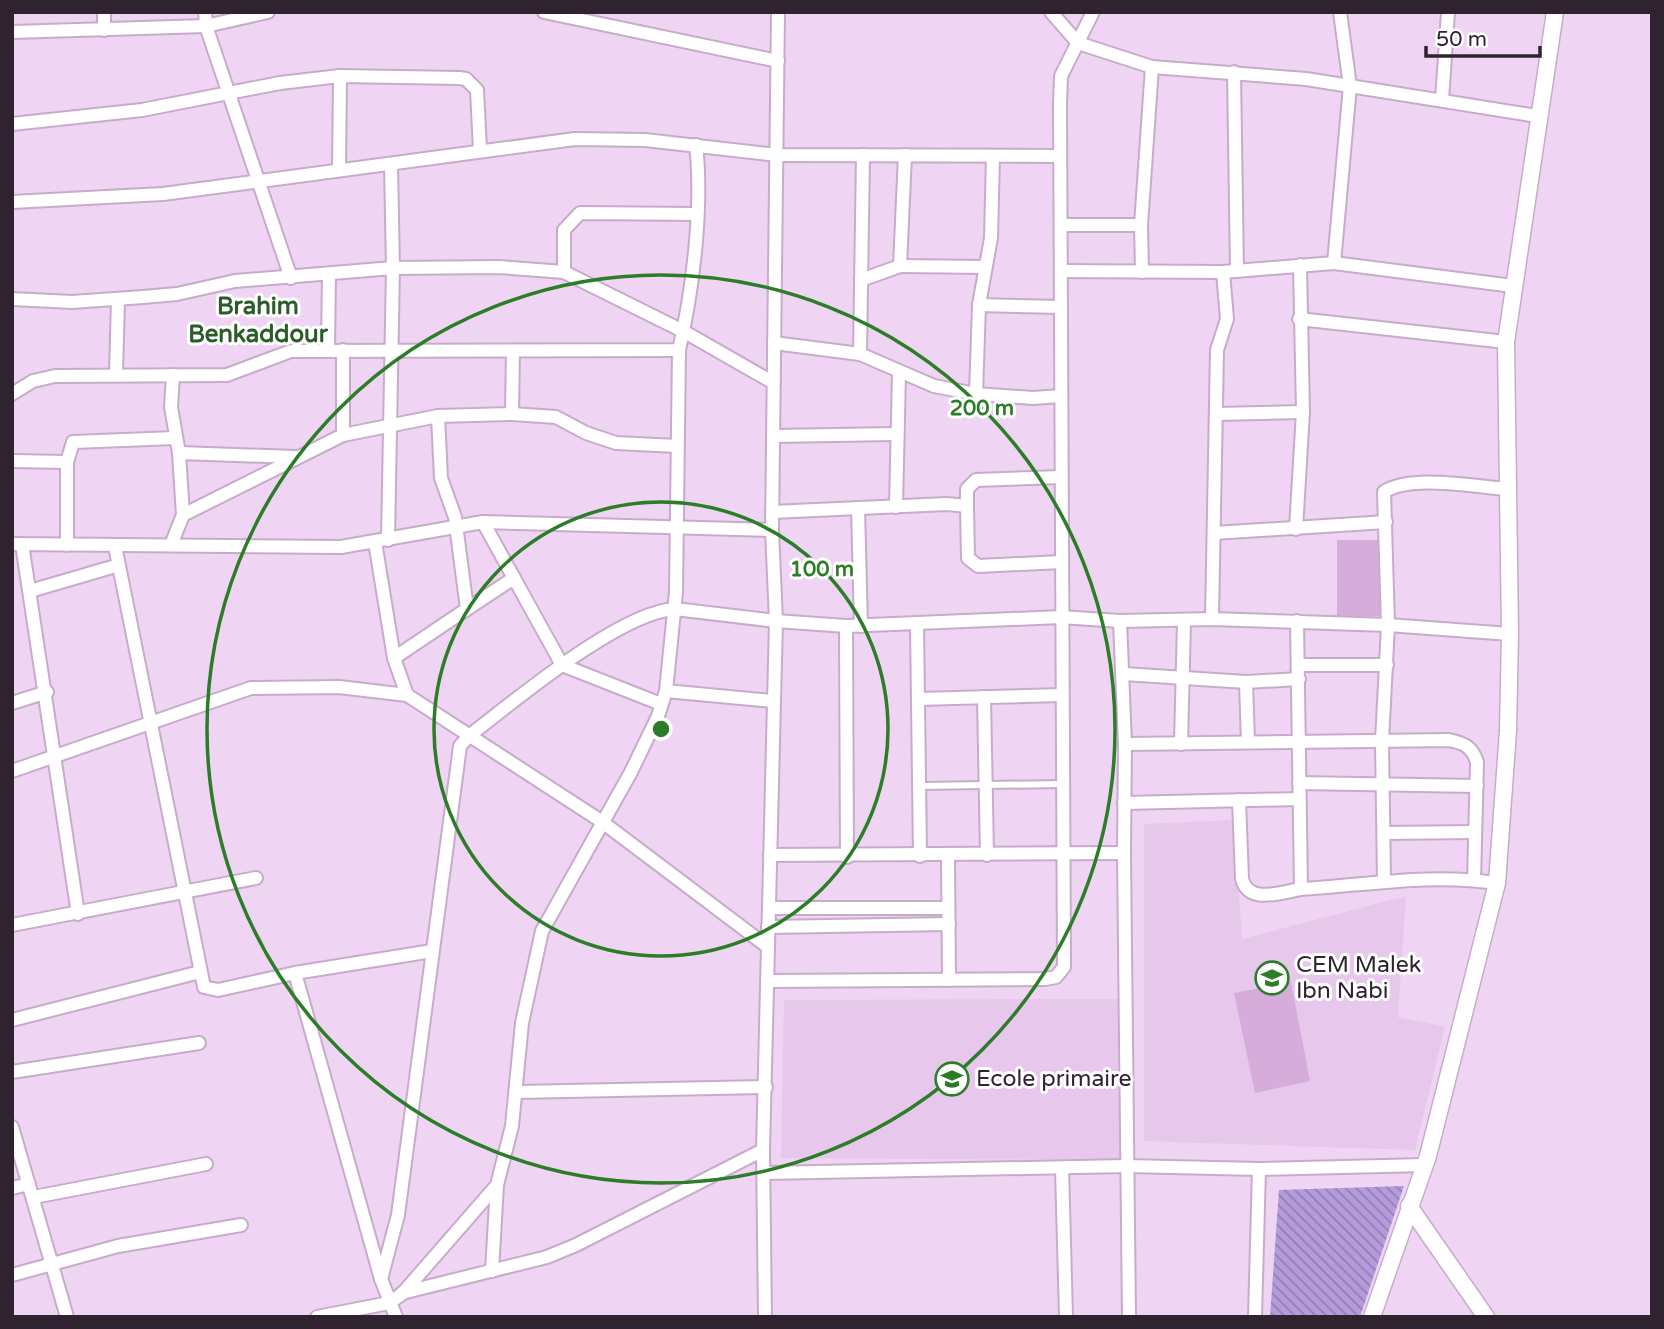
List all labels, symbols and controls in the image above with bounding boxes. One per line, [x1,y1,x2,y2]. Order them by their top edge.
scale bar [1426,14,1540,58]
text: 50 m [1436,27,1487,52]
district label: Brahim Benkaddour [188,292,329,349]
text: 200 m [950,396,1014,421]
text: 100 m [790,557,854,582]
centre of rings [649,717,673,741]
place label: CEM Malek Ibn Nabi [1296,951,1421,1005]
school or university icon: CEM Malek Ibn Nabi [1253,959,1291,997]
school or university icon: Ecole primaire [933,1060,971,1098]
place label: Ecole primaire [976,1065,1132,1093]

